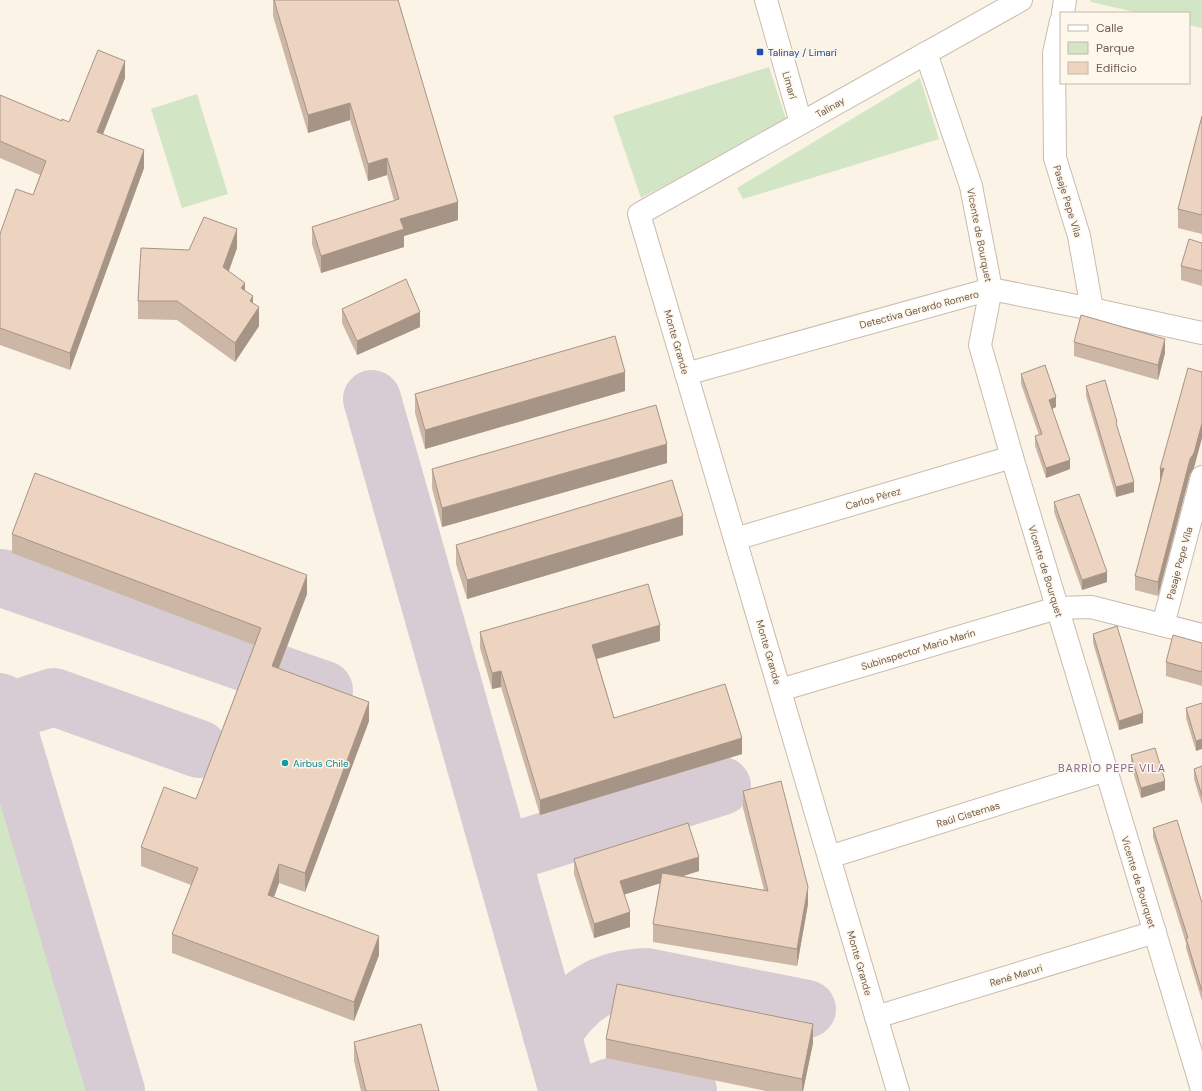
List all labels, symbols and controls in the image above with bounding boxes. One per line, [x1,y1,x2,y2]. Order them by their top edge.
legend [1060,12,1190,84]
text: Calle [1096,20,1123,36]
text: Parque [1096,40,1135,56]
place label: Talinay / Limarí [768,46,837,59]
marker: Talinay / Limarí [755,47,765,57]
text: Edificio [1096,60,1137,76]
street label: Limarí [779,70,800,101]
street label: Talinay [813,94,848,121]
street label: Pasaje Pepe Vila [1050,163,1085,239]
street label: Vicente de Bourquet [964,187,995,283]
street label: Detectiva Gerardo Romero [858,287,980,332]
street label: Monte Grande [661,308,692,376]
street label: Carlos Pérez [844,484,903,513]
street label: Vicente de Bourquet [1025,524,1066,619]
street label: Pasaje Pepe Vila [1164,525,1195,601]
street label: Monte Grande [753,618,784,686]
street label: Subinspector Mario Marín [860,626,977,673]
place label: Airbus Chile [293,757,349,770]
marker: Airbus Chile [280,758,290,768]
district label: BARRIO PEPE VILA [1058,761,1166,775]
street label: Raúl Cisternas [935,799,1001,830]
street label: Vicente de Bourquet [1118,835,1159,930]
street label: Monte Grande [844,929,875,997]
street label: René Maruri [988,961,1044,990]

